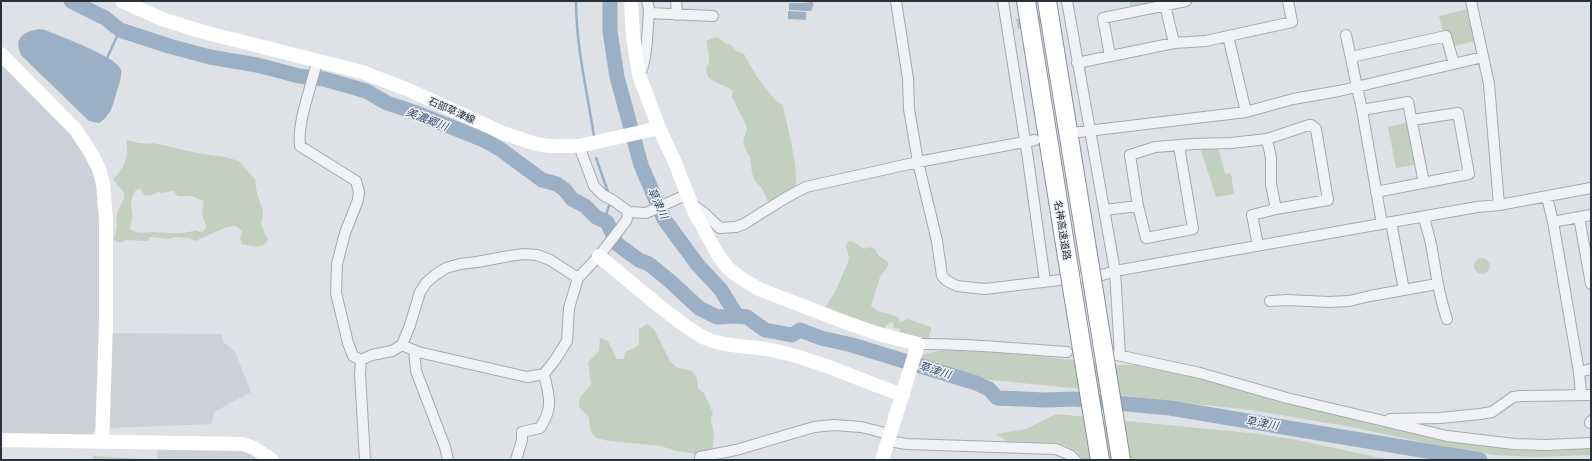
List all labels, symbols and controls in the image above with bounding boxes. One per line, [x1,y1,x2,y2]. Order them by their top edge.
street label: 石部草津線 [426,94,477,127]
water label: 美濃郷川 [404,105,451,134]
water label: 草津川 [645,185,672,222]
street label: 名神高速道路 [1051,199,1074,261]
water label: 草津川 [917,358,954,382]
water label: 草津川 [1245,413,1280,433]

